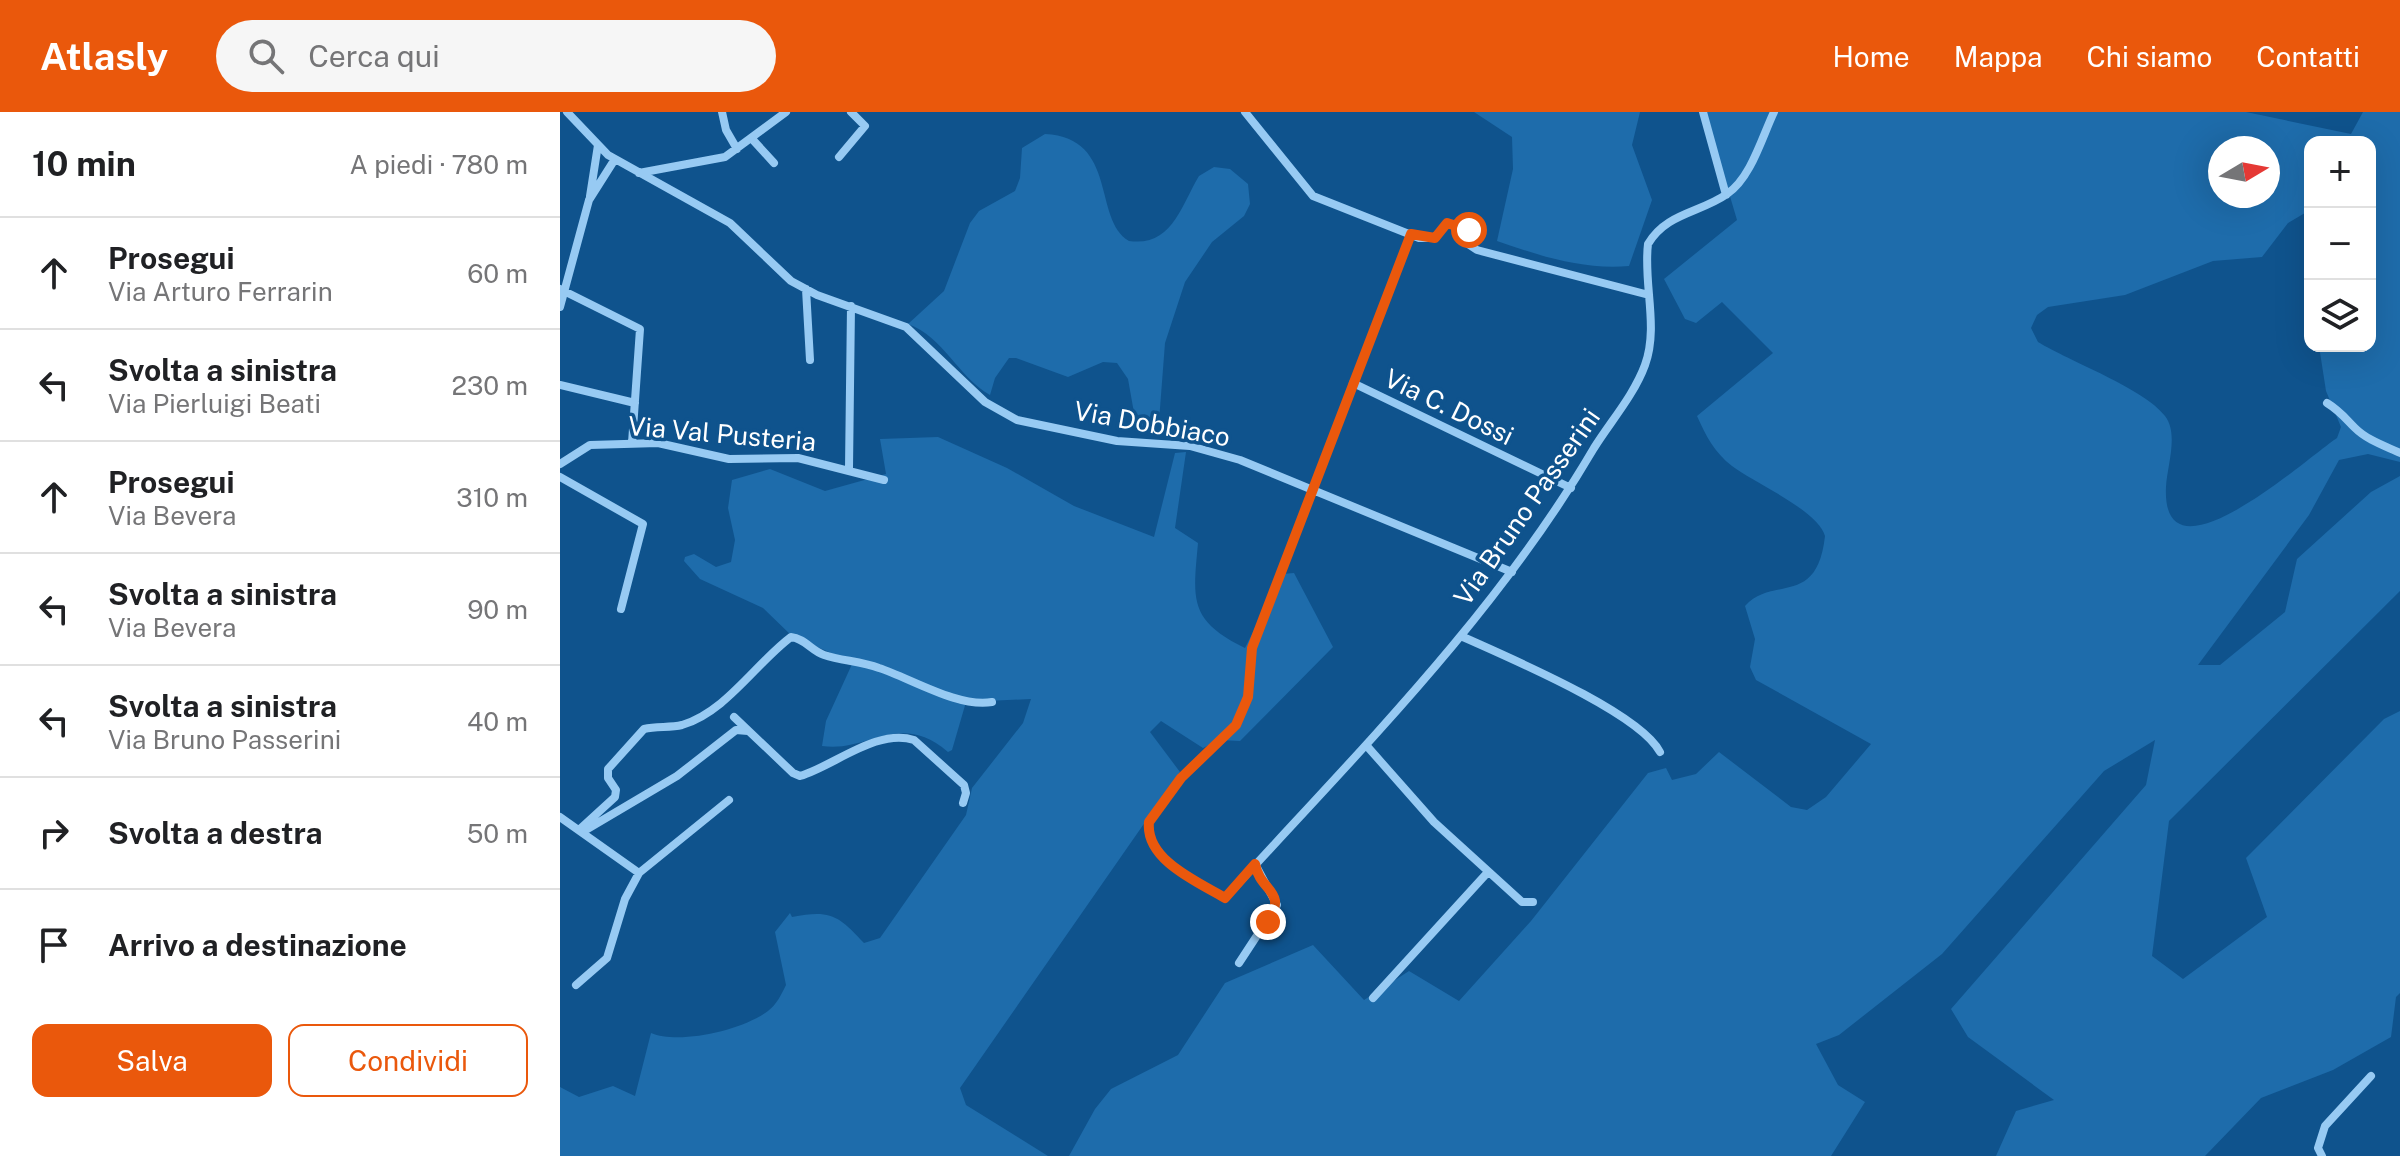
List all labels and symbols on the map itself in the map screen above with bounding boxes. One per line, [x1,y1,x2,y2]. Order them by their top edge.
north arrow [2208,136,2280,208]
route start [1451,212,1487,248]
street label: Via C. Dossi [1380,362,1519,451]
street label: Via Dobbiaco [1072,395,1233,452]
street label: Via Bruno Passerini [1447,402,1606,611]
street label: Via Val Pusteria [627,410,817,457]
route end [1250,904,1286,940]

